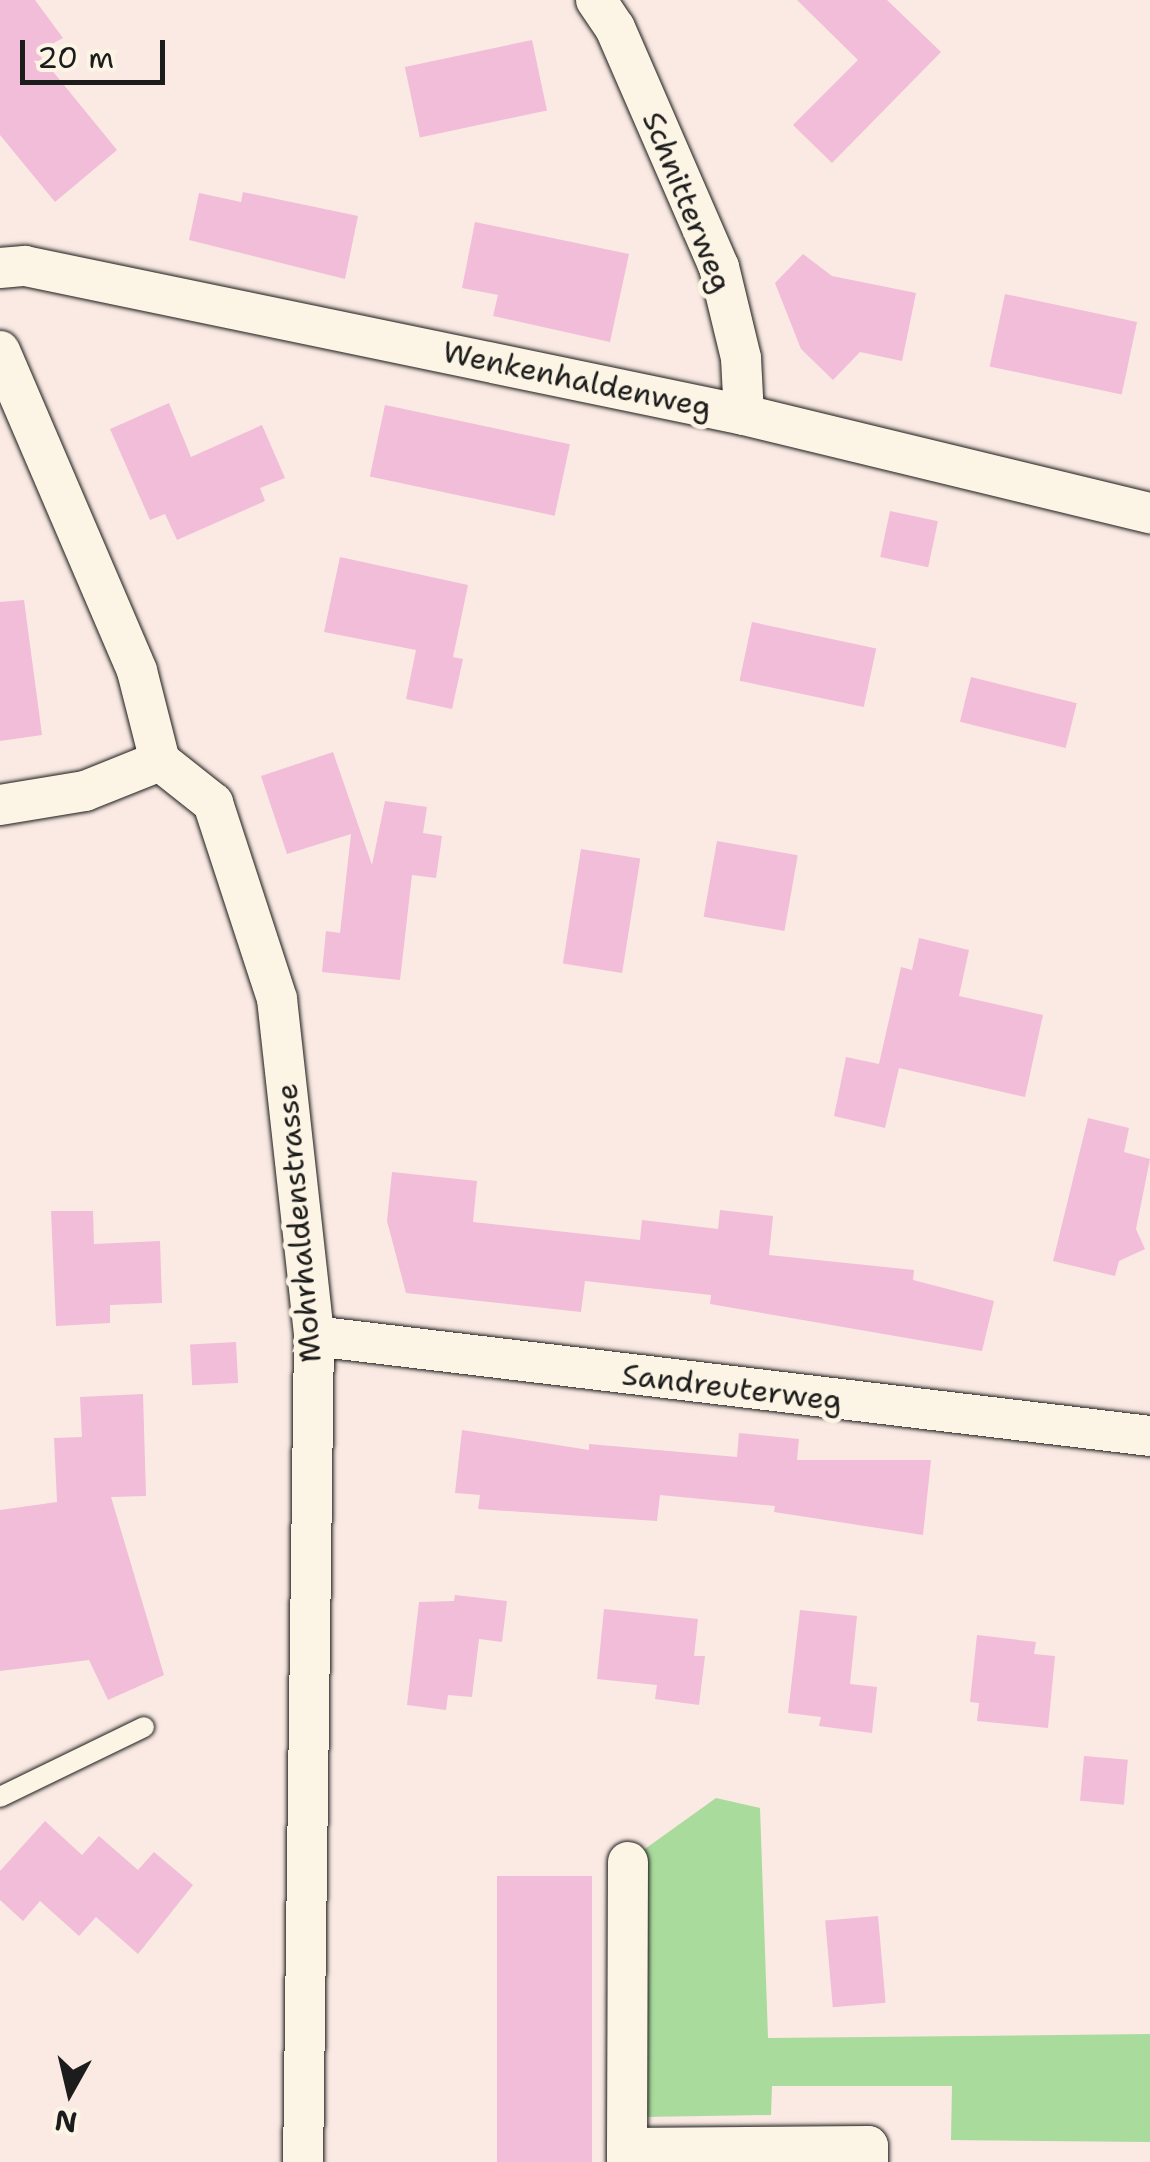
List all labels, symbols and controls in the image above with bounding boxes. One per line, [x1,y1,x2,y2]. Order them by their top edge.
scale bar [25,20,170,82]
text: 20 m [37,37,114,78]
street label: Schnitterweg [634,107,740,297]
street label: Wenkenhaldenweg [439,334,715,426]
street label: Mohrhaldenstrasse [269,1082,329,1364]
street label: Sandreuterweg [620,1357,844,1419]
north arrow [20,2042,120,2142]
text: N [52,2101,79,2142]

